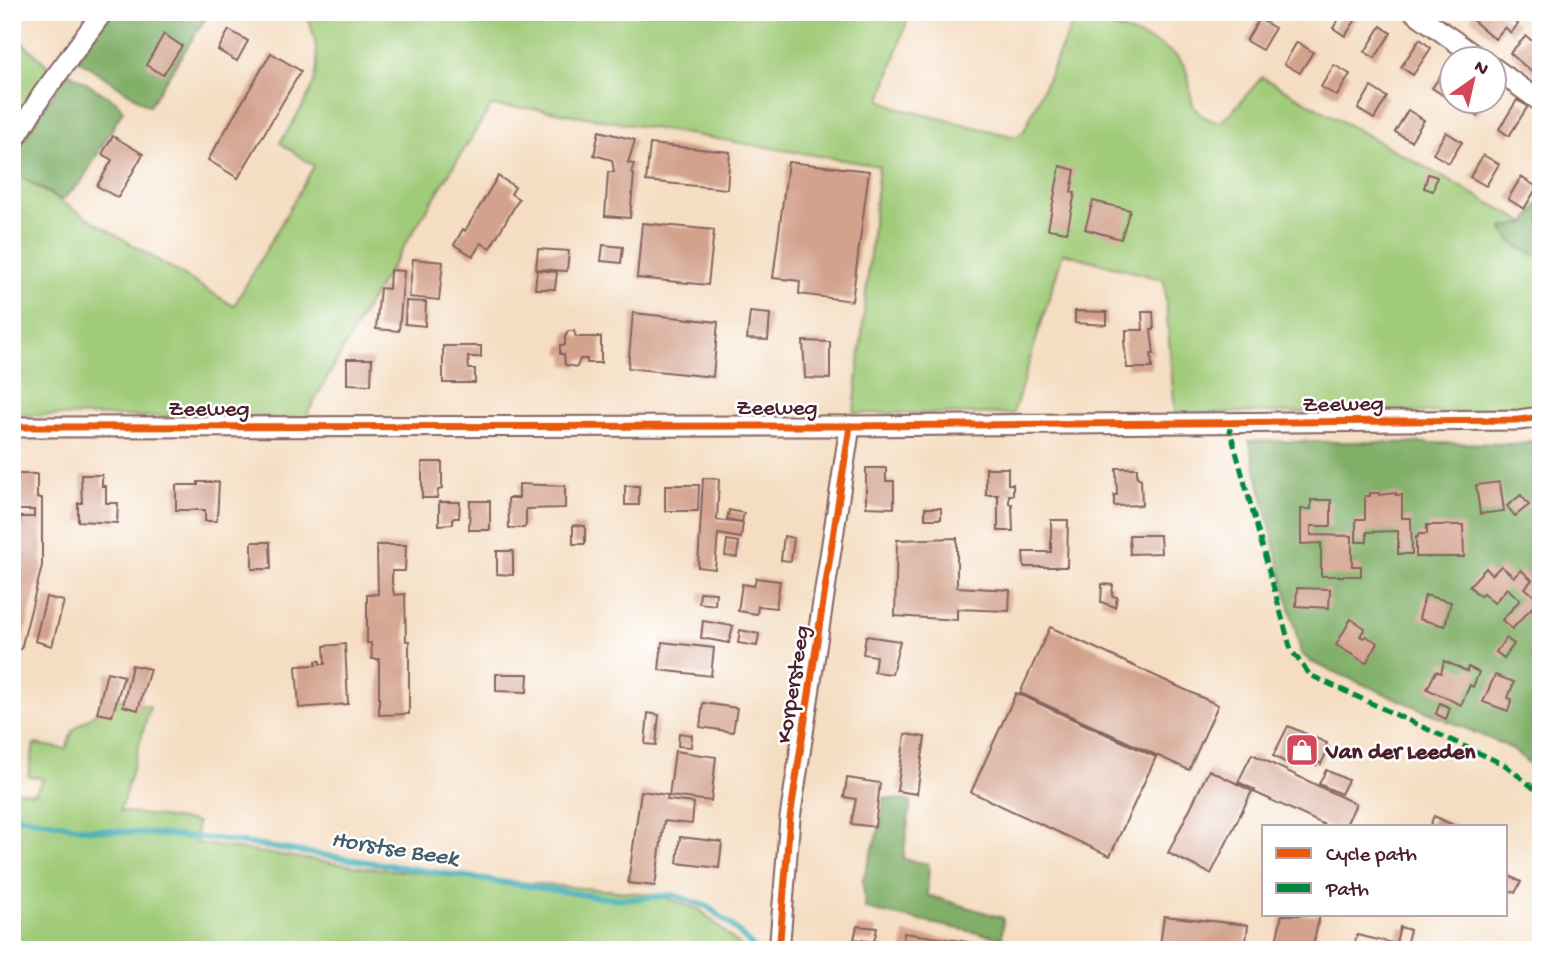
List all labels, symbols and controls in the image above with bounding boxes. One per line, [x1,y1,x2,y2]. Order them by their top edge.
north arrow [1438,46,1508,116]
text: N [1469,56,1492,82]
street label: Zeeweg [1302,391,1384,420]
street label: Zeeweg [736,396,818,423]
street label: Zeeweg [168,397,250,424]
street label: Korpersteeg [772,624,817,745]
shop icon: Van der Leeden [1283,731,1321,769]
place label: Van der Leeden [1325,740,1476,767]
legend [1262,825,1508,916]
water label: Horstse Beek [329,826,462,875]
text: Cycle path [1326,844,1417,869]
text: Path [1325,879,1369,904]

